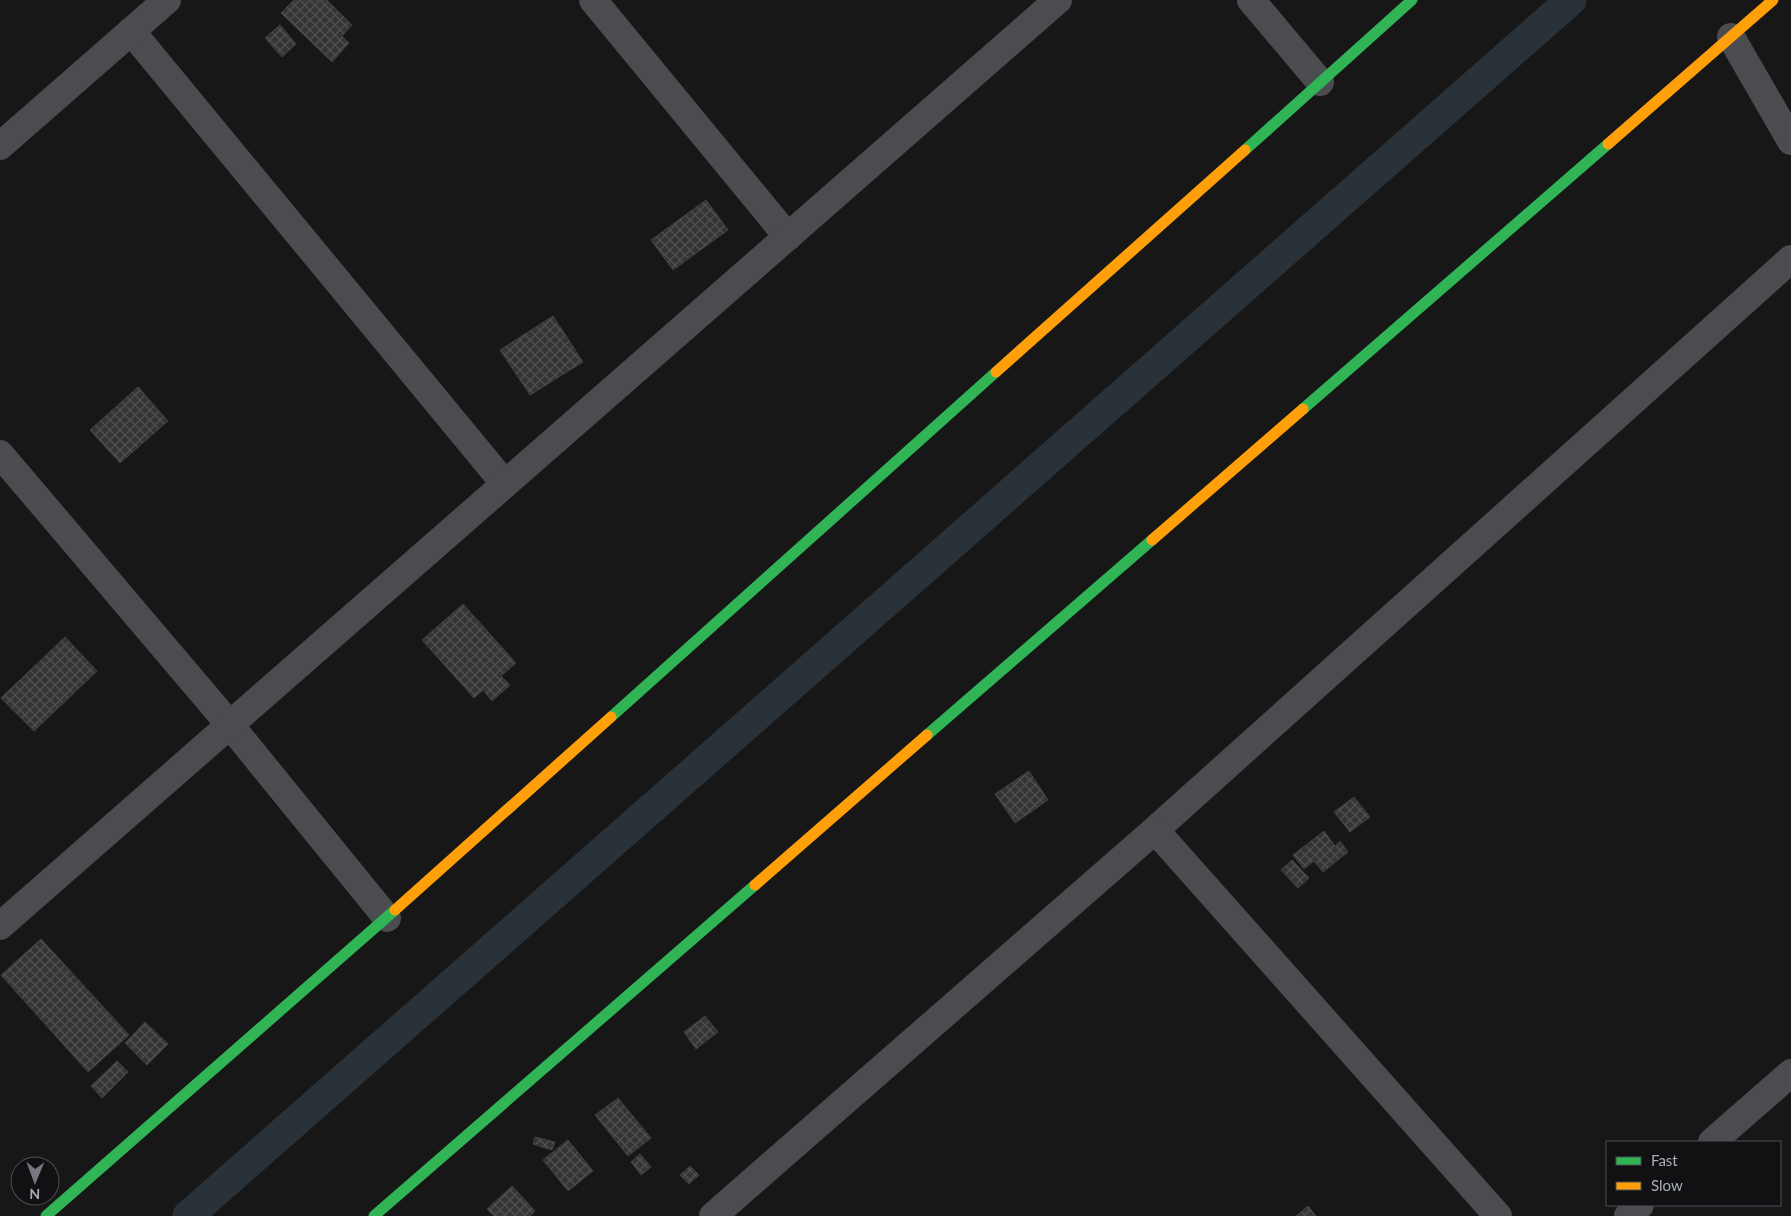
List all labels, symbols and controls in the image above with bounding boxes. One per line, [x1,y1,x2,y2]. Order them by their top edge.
legend [1606,1141,1781,1206]
text: Fast [1651,1151,1678,1169]
north arrow [10,1156,60,1206]
text: Slow [1651,1176,1683,1194]
text: N [29,1186,40,1203]

